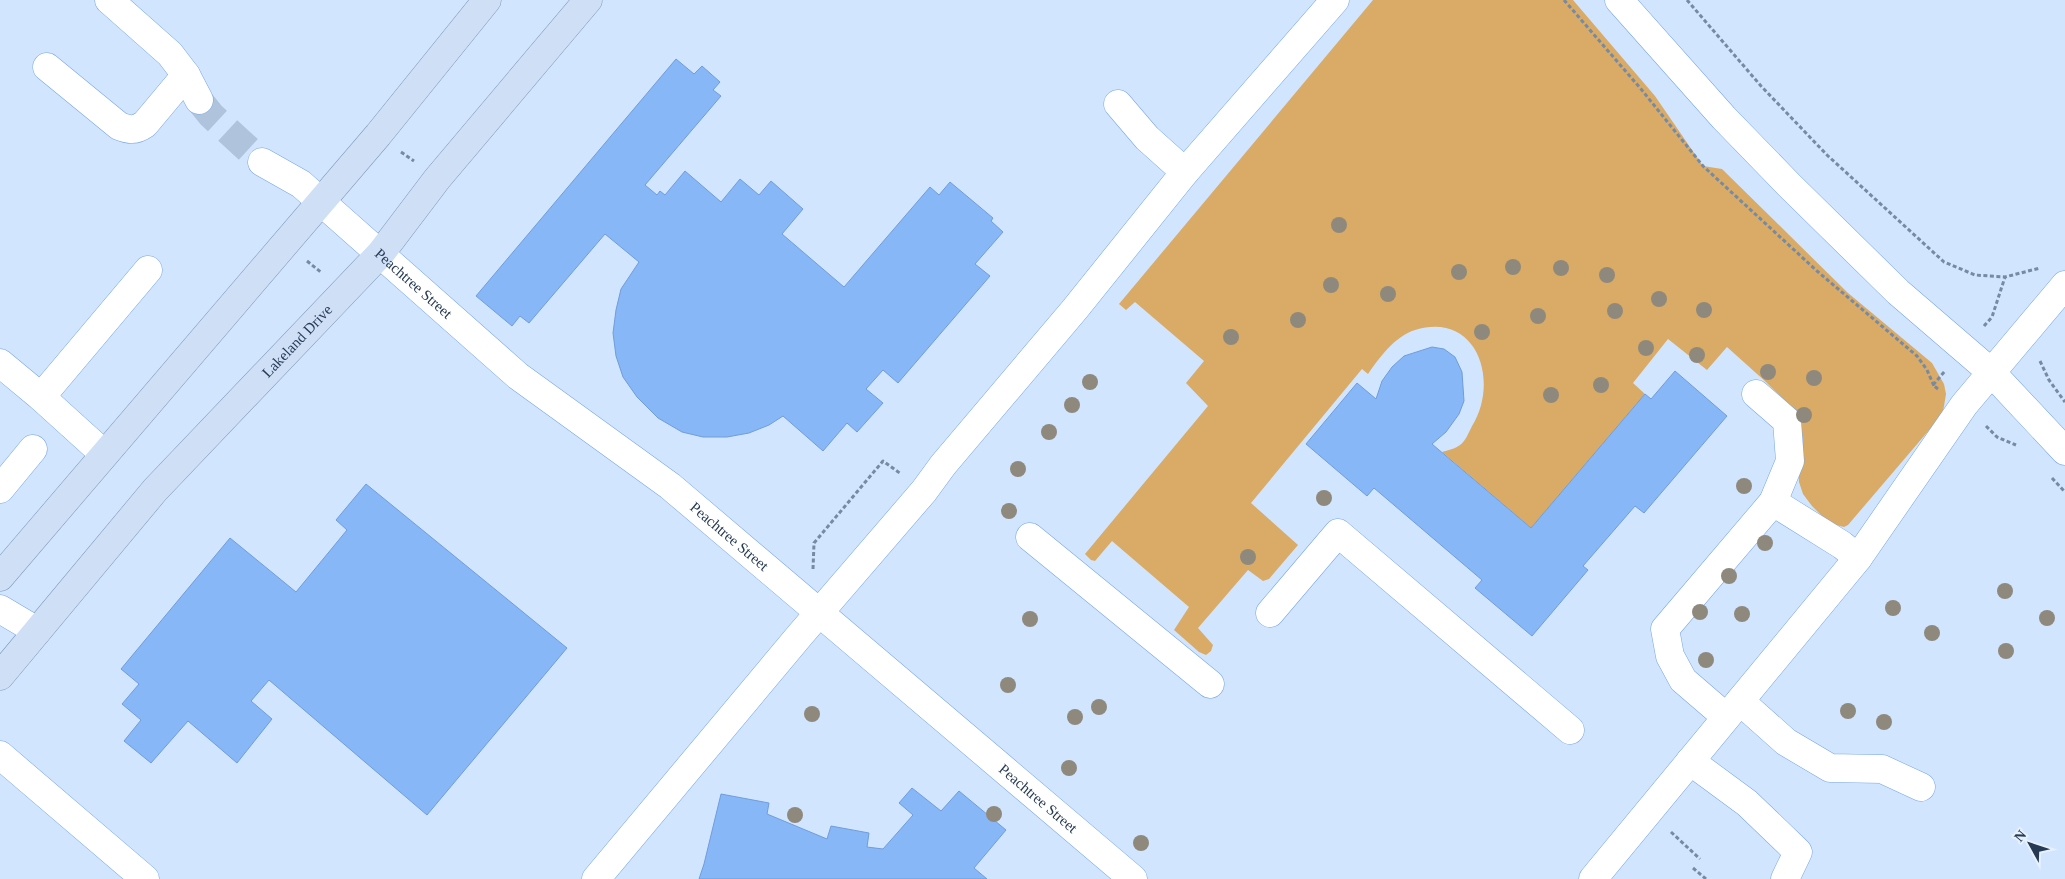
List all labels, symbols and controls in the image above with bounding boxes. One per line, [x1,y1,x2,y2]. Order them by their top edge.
street label: Peachtree Street [372,245,456,322]
street label: Lakeland Drive [259,301,335,380]
street label: Peachtree Street [687,499,772,574]
street label: Peachtree Street [996,761,1081,837]
north arrow [2005,819,2055,869]
text: N [2011,827,2029,845]

